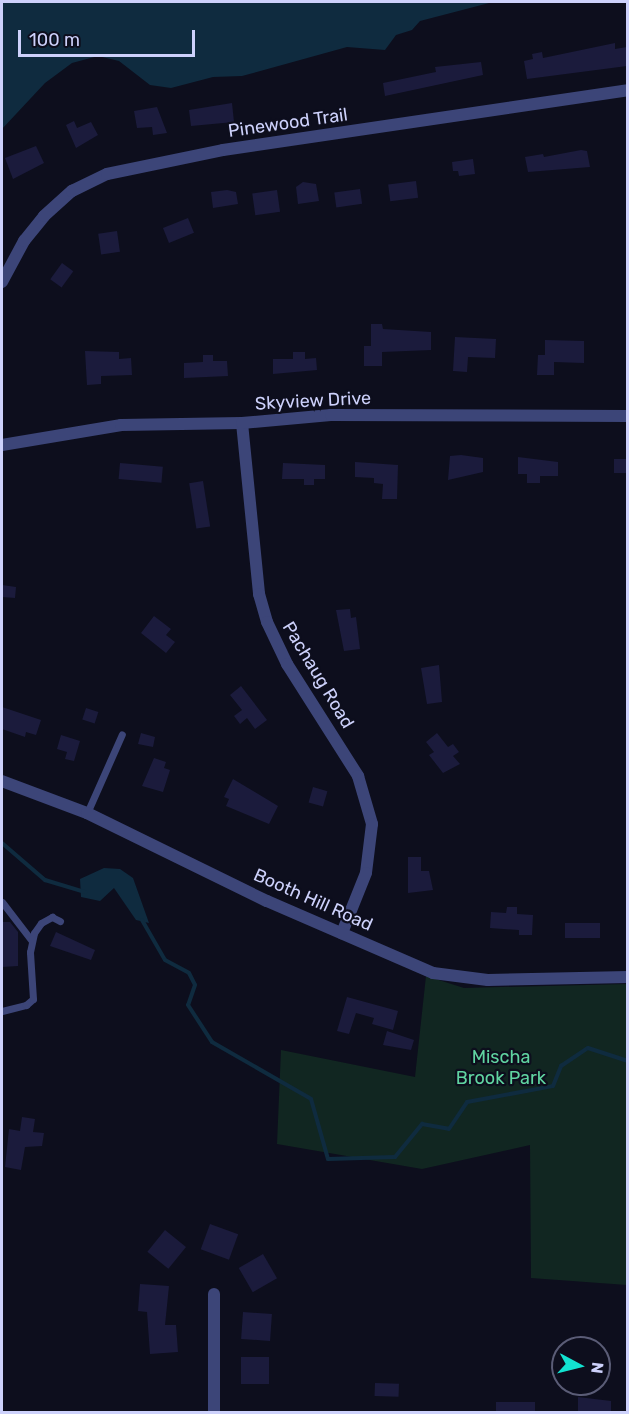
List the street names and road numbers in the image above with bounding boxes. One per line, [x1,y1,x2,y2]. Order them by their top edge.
street label: Pinewood Trail [227,104,349,142]
street label: Skyview Drive [254,387,372,415]
street label: Pachaug Road [278,618,358,732]
street label: Booth Hill Road [250,864,376,936]

